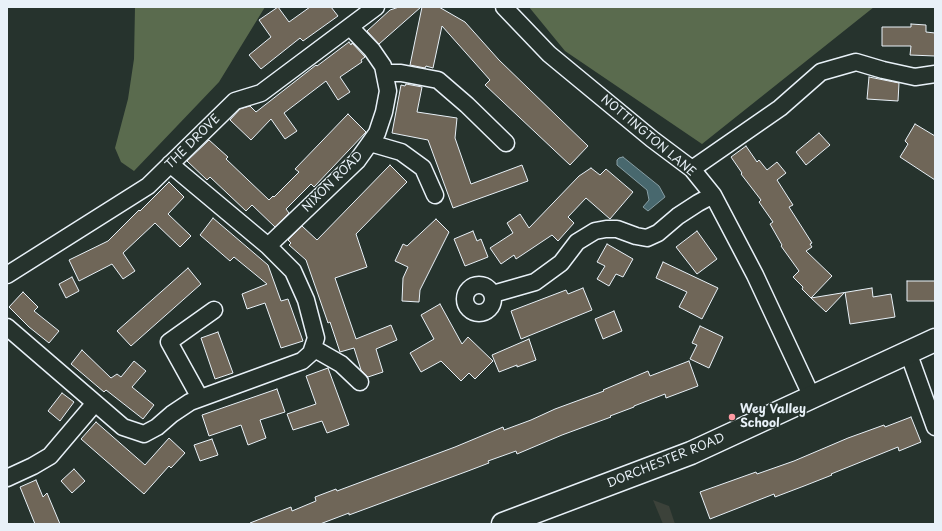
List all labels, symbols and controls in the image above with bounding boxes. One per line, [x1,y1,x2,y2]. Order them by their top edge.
street label: NOTTINGTON LANE [598,92,698,180]
street label: THE DROVE [163,112,223,172]
street label: NIXON ROAD [300,149,366,215]
place label: Wey Valley School [740,403,806,431]
marker: Wey Valley School [727,412,737,422]
street label: DORCHESTER ROAD [605,431,727,491]

